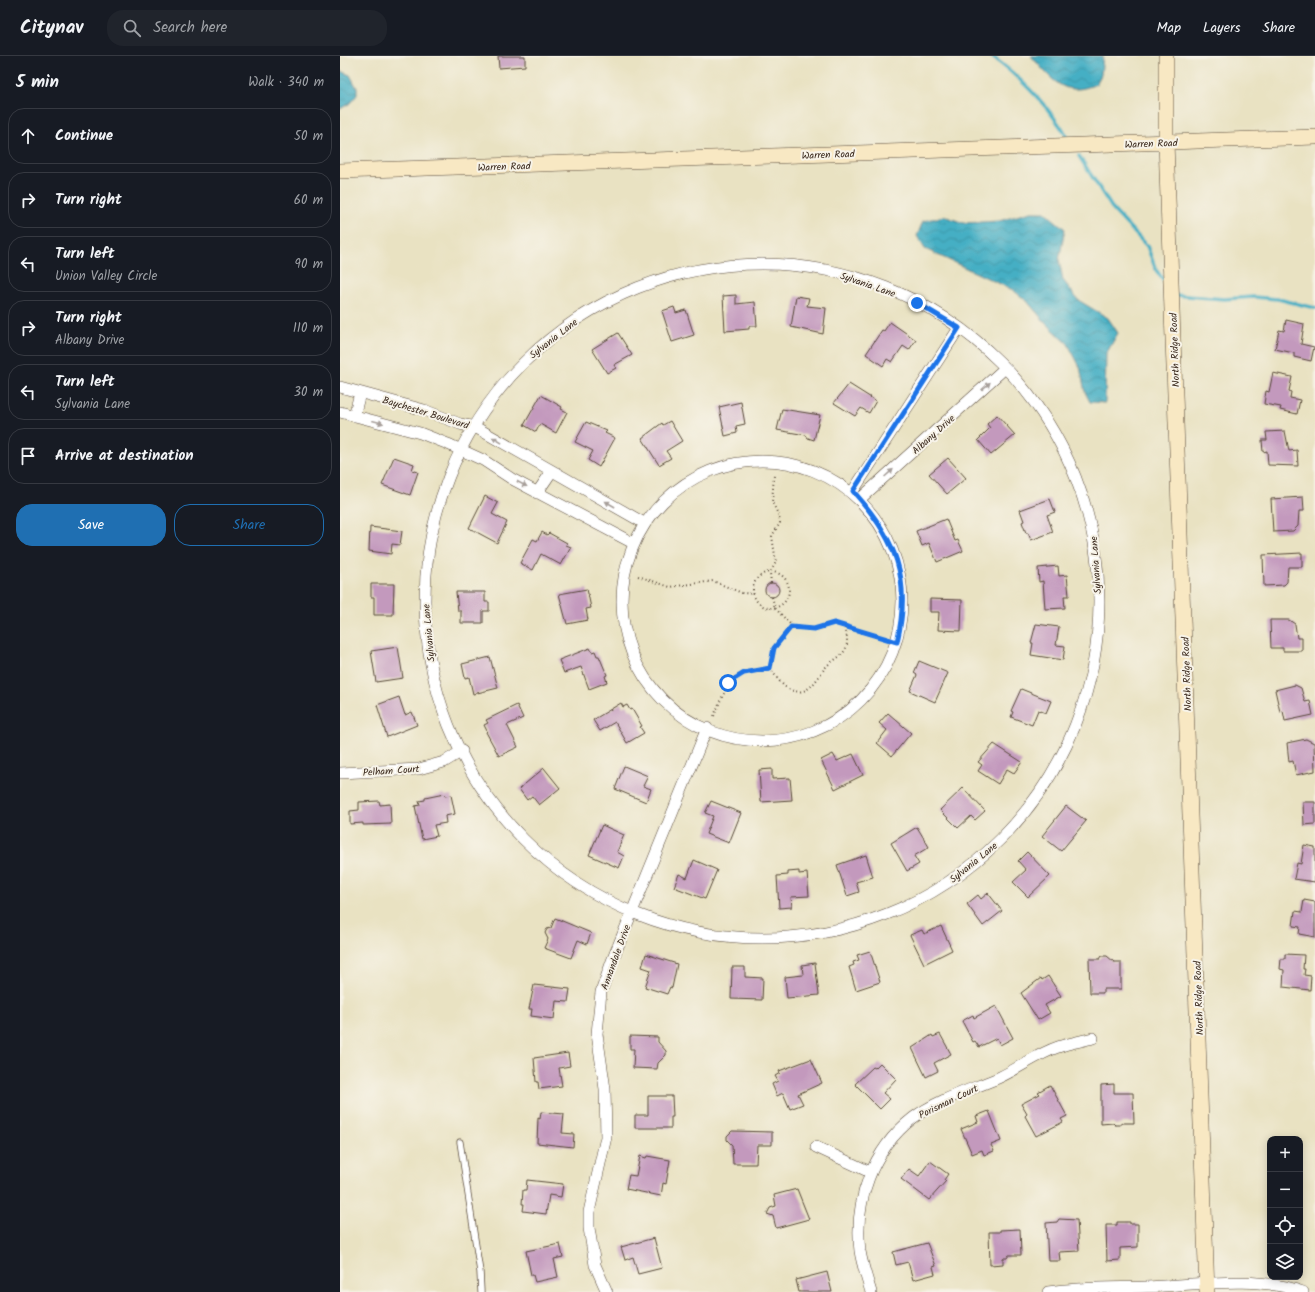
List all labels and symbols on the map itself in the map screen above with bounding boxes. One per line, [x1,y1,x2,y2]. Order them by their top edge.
street label: Warren Road [1124,135,1179,153]
street label: Warren Road [801,146,856,164]
street label: Warren Road [477,158,532,176]
street label: Sylvania Lane [838,268,898,302]
route end [908,294,926,312]
street label: North Ridge Road [1166,312,1184,387]
street label: Sylvania Lane [526,314,582,363]
one-way arrow [980,381,991,390]
street label: Baychester Boulevard [380,392,472,434]
street label: Albany Drive [908,411,959,459]
one-way arrow [372,419,384,425]
one-way arrow [491,437,503,444]
one-way arrow [884,468,894,478]
one-way arrow [516,481,527,488]
one-way arrow [604,501,616,508]
street label: Sylvania Lane [1086,535,1106,594]
street label: Sylvania Lane [418,603,439,662]
street label: North Ridge Road [1178,636,1196,711]
route start [719,674,737,692]
street label: Pelham Court [362,761,420,781]
street label: Sylvania Lane [946,838,1001,887]
street label: Annandale Drive [597,922,635,992]
street label: North Ridge Road [1190,960,1208,1035]
street label: Porisman Court [916,1081,981,1123]

